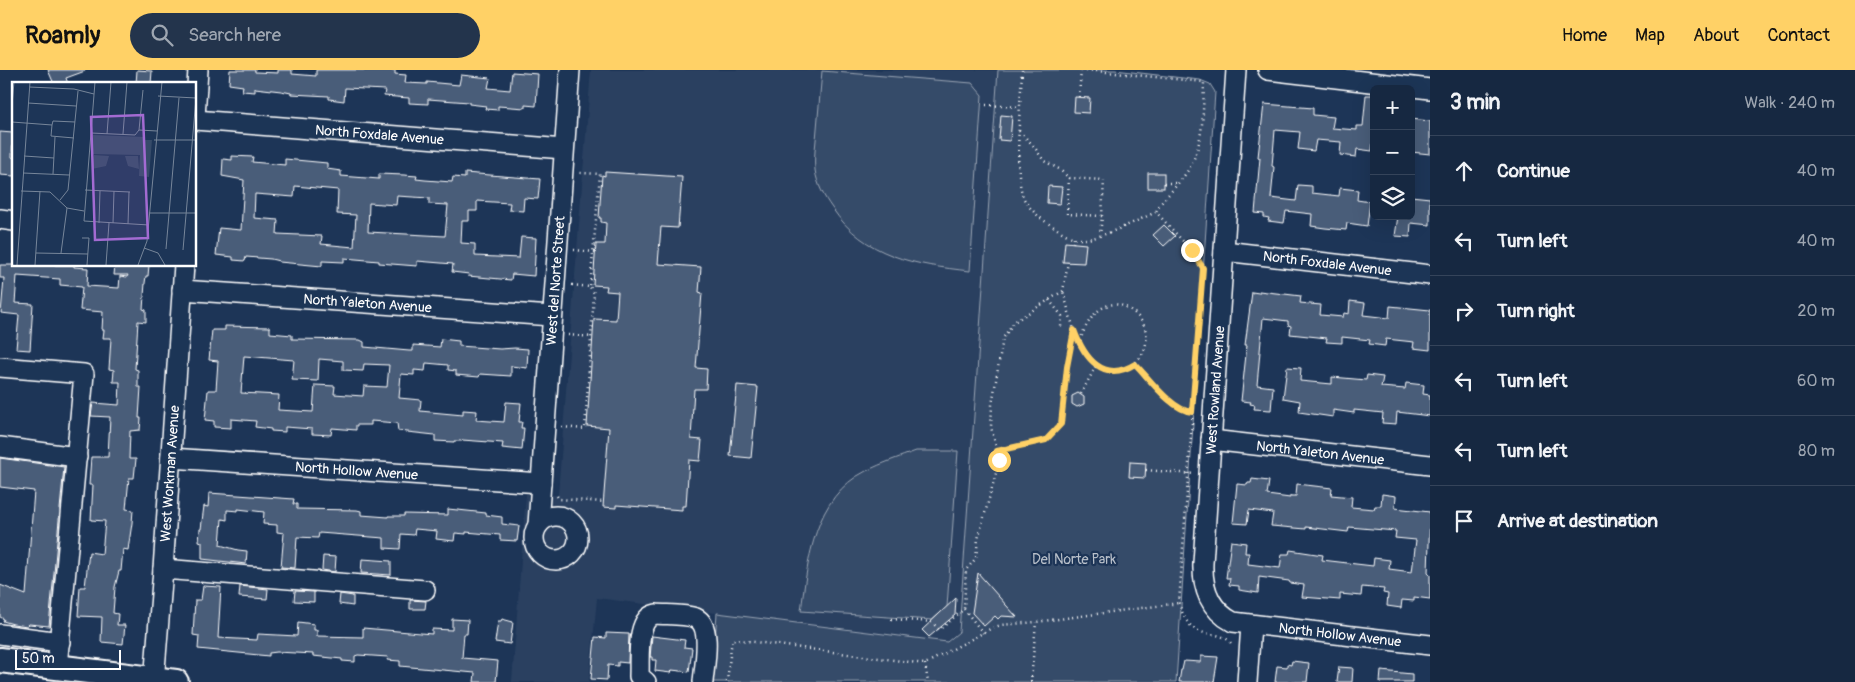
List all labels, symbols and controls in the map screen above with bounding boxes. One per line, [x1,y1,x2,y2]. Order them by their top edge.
search box [130,13,480,58]
text: Roamly [25,21,100,50]
icon: search [148,21,176,49]
text: Search here [188,23,281,47]
text: Home [1562,24,1607,47]
text: Map [1635,24,1665,47]
text: About [1693,24,1739,47]
text: Contact [1767,24,1830,47]
inset map [12,82,196,266]
map controls [1370,85,1415,220]
button: + [1370,85,1415,130]
text: 3 min [1450,89,1500,116]
text: Walk · 240 m [1744,93,1835,113]
street label: North Foxdale Avenue [314,121,445,149]
button: − [1370,130,1415,175]
icon: ahead [1450,157,1478,185]
text: Continue [1497,159,1570,183]
text: 40 m [1797,161,1835,181]
button: layers [1370,175,1415,220]
street label: West del Norte Street [543,215,569,346]
icon: left [1450,227,1478,255]
text: Turn left [1497,229,1567,253]
text: 40 m [1797,231,1835,251]
route end [1181,239,1204,262]
street label: North Foxdale Avenue [1262,248,1392,279]
street label: North Yaleton Avenue [303,291,432,317]
icon: right [1450,297,1478,325]
text: Turn right [1497,299,1575,323]
text: 20 m [1797,301,1835,321]
street label: West Rowland Avenue [1203,325,1228,455]
icon: left [1450,367,1478,395]
text: Turn left [1497,369,1567,393]
text: 60 m [1797,371,1835,391]
street label: West Workman Avenue [157,405,183,542]
street label: North Yaleton Avenue [1255,437,1385,469]
icon: left [1450,437,1478,465]
text: Turn left [1497,439,1567,463]
text: 80 m [1798,441,1835,461]
route start [988,449,1011,472]
street label: North Hollow Avenue [294,458,419,484]
icon: arrive [1450,507,1478,535]
text: Arrive at destination [1497,509,1658,533]
park label: Del Norte Park [1032,551,1116,568]
street label: North Hollow Avenue [1278,619,1402,651]
scale bar [15,647,121,670]
text: 50 m [22,650,55,667]

